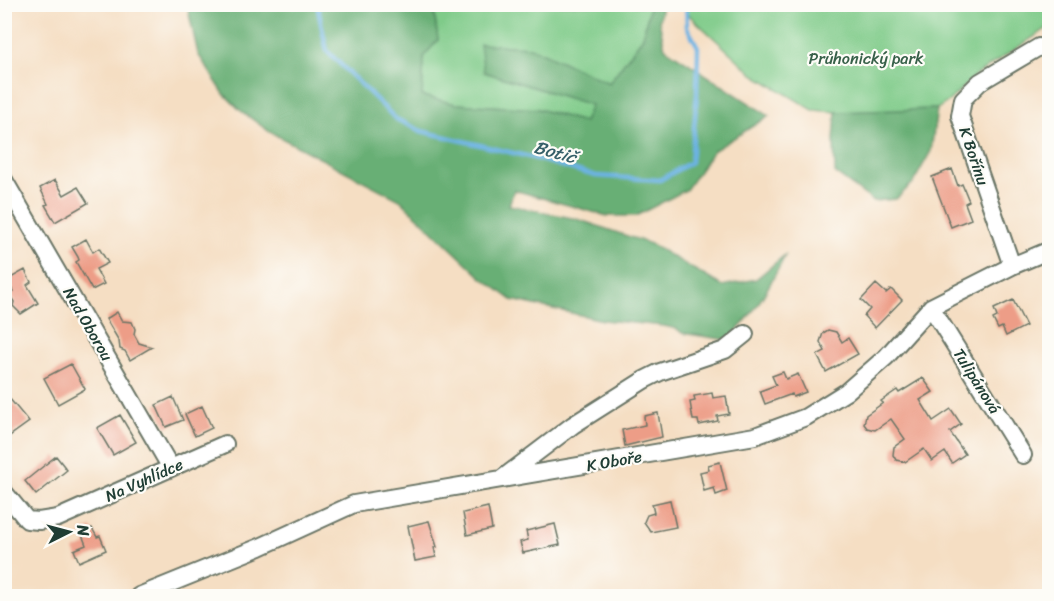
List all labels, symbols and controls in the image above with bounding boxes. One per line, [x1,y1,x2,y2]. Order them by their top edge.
park label: Průhonický park [809,44,924,73]
street label: K Bořínu [950,123,998,190]
water label: Botič [530,131,583,174]
street label: Nad Oborou [55,281,121,367]
street label: Tulipánová [945,342,1009,420]
street label: K Oboře [584,442,644,480]
street label: Na Vyhlídce [100,450,188,510]
north arrow [39,502,99,562]
text: N [68,522,99,538]

